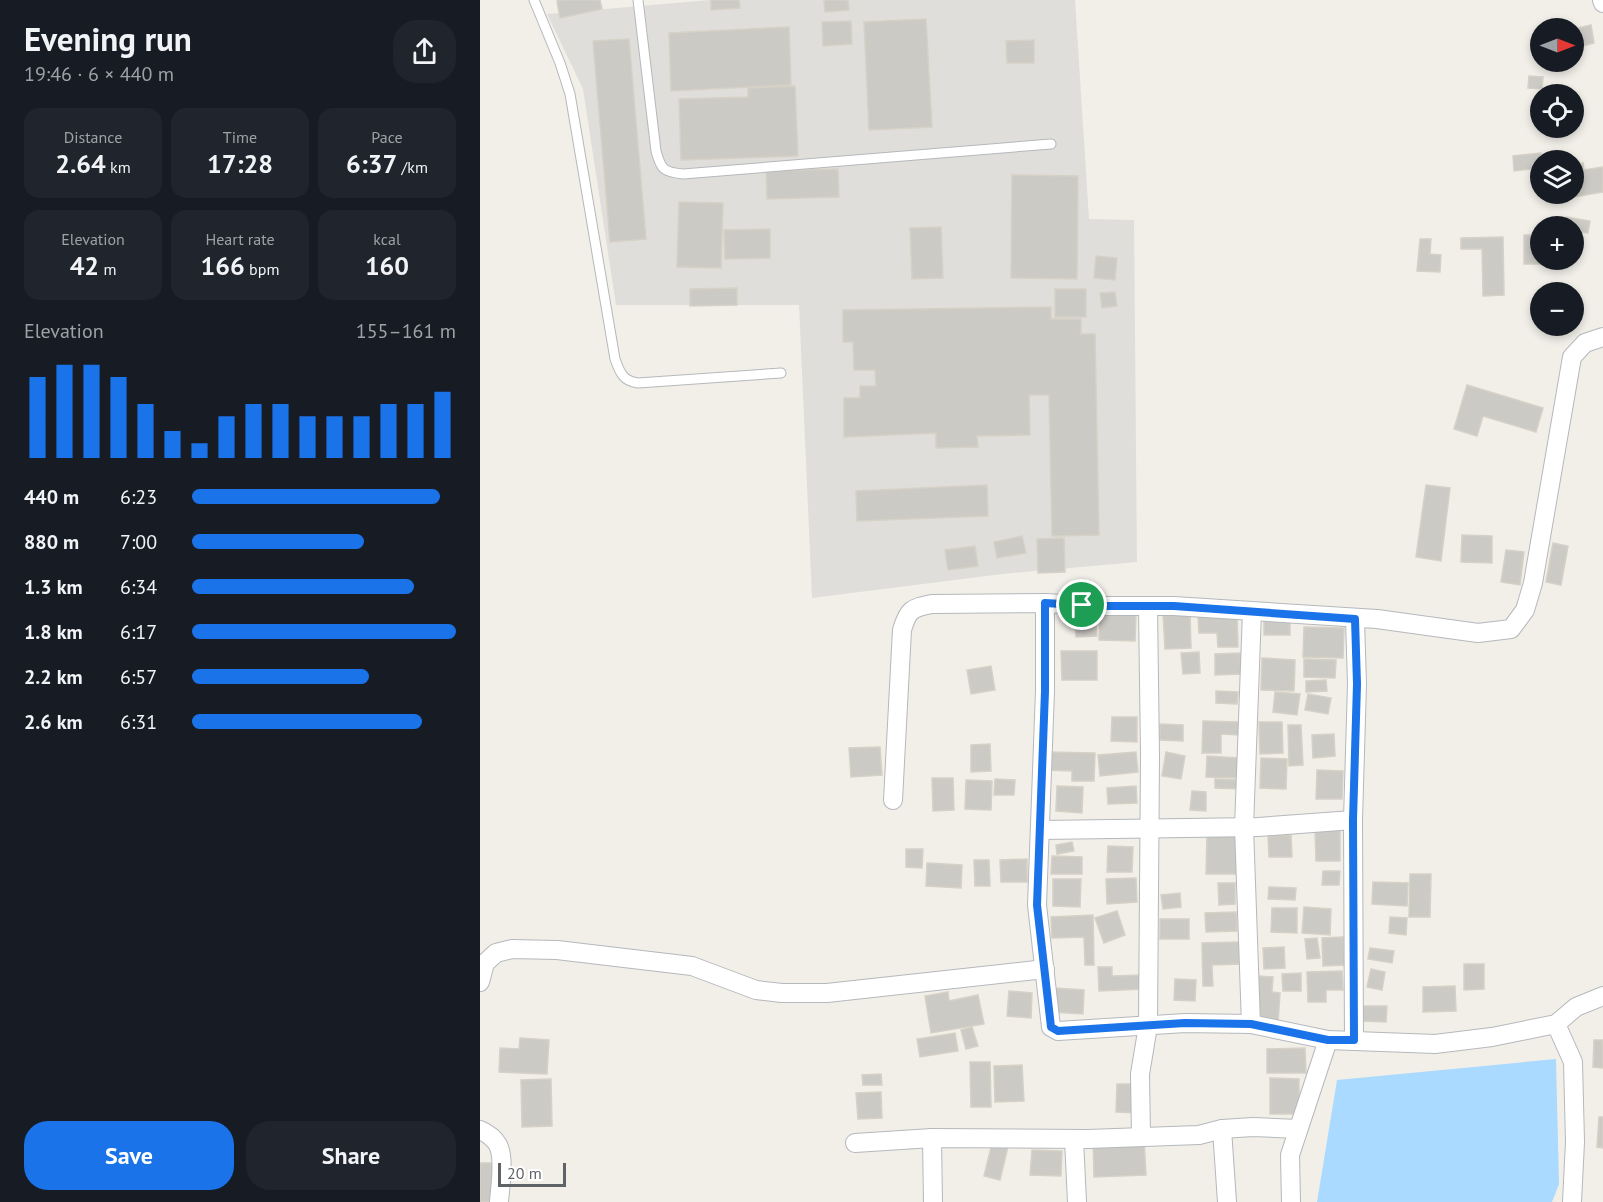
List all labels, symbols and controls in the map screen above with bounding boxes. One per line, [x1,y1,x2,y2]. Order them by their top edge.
text: Evening run [24,17,192,60]
north arrow [1530,18,1584,72]
map controls [1530,18,1584,336]
button: share [393,20,456,83]
text: 19:46 · 6 × 440 m [24,61,174,87]
button: locate [1530,84,1584,138]
text: Distance [64,127,122,147]
text: Time [223,127,257,147]
text: Pace [371,127,403,147]
text: 2.64 [55,147,106,180]
text: 17:28 [207,147,273,180]
text: 6:37 [346,147,397,180]
button: layers [1530,150,1584,204]
text: km [106,157,131,177]
text: /km [397,157,428,177]
button: + [1530,216,1584,270]
text: Elevation [61,229,125,249]
text: Heart rate [205,229,275,249]
text: kcal [373,229,401,249]
text: 42 [70,249,99,282]
text: 166 [201,249,245,282]
text: 160 [365,249,409,282]
text: m [99,259,116,279]
text: bpm [245,259,279,279]
button: − [1530,282,1584,336]
text: Elevation [24,318,104,344]
text: 155–161 m [356,318,456,344]
text: 440 m [24,484,79,510]
text: 6:23 [120,484,157,510]
text: 880 m [24,529,79,555]
text: 7:00 [120,529,157,555]
text: 1.3 km [24,574,83,600]
text: 6:34 [120,574,157,600]
pin [1056,579,1107,630]
icon: arrive [1065,588,1098,621]
text: 1.8 km [24,619,83,645]
text: 6:17 [120,619,157,645]
text: 2.2 km [24,664,83,690]
text: 6:57 [120,664,157,690]
text: 2.6 km [24,709,83,735]
text: 6:31 [120,709,157,735]
button: Save [24,1121,234,1190]
button: Share [246,1121,456,1190]
scale bar [498,1160,566,1188]
text: 20 m [507,1163,542,1183]

